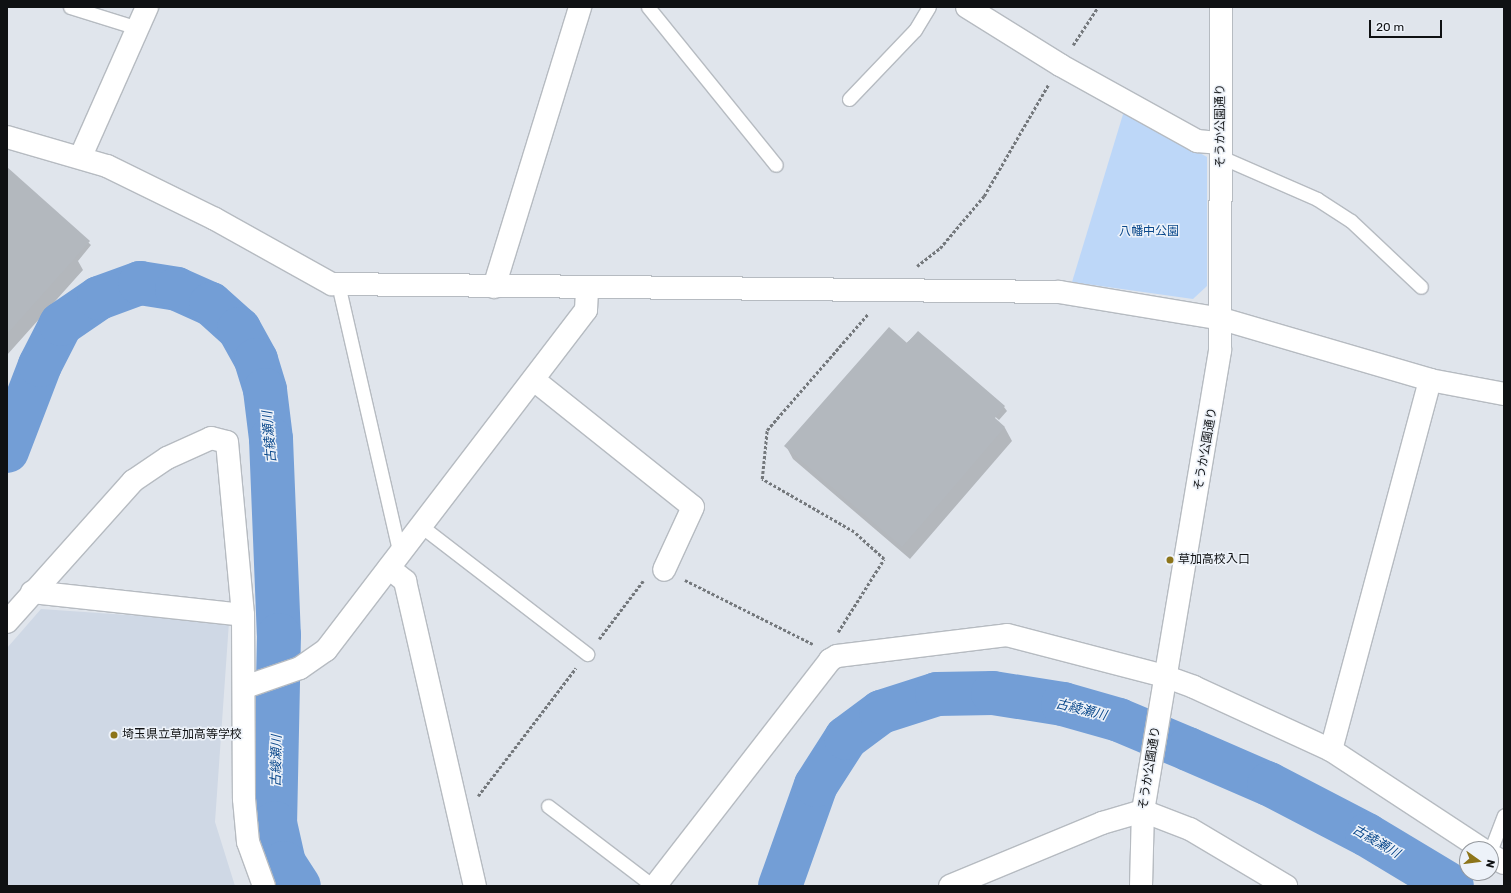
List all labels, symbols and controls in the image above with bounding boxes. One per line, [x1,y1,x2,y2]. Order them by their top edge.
scale bar [1371,12,1444,38]
text: 20 m [1376,20,1404,34]
street label: そうか公園通り [1214,84,1228,168]
park label: 八幡中公園 [1119,225,1179,239]
street label: そうか公園通り [1192,406,1220,492]
water label: 古綾瀬川 [260,410,280,464]
place label: 草加高校入口 [1178,553,1250,567]
marker: 草加高校入口 [1165,555,1175,565]
water label: 古綾瀬川 [1054,696,1108,724]
street label: そうか公園通り [1136,725,1164,811]
place label: 埼玉県立草加高等学校 [122,728,242,742]
marker: 埼玉県立草加高等学校 [109,730,119,740]
water label: 古綾瀬川 [269,735,285,787]
water label: 古綾瀬川 [1350,822,1402,862]
north arrow [1459,841,1499,881]
text: N [1483,858,1497,869]

